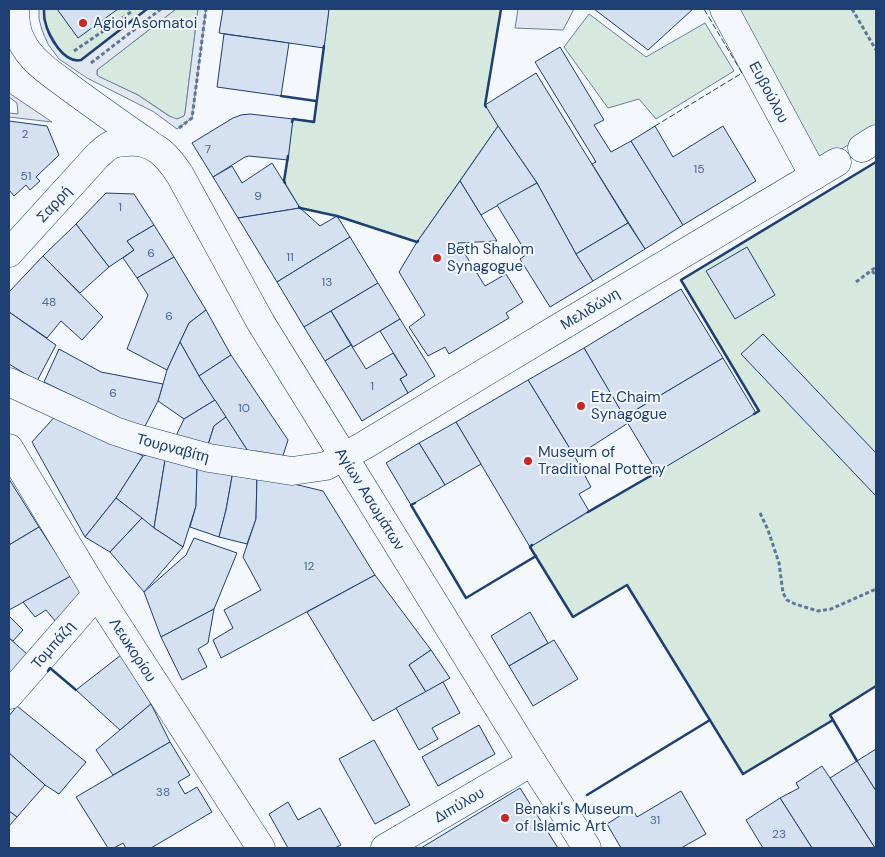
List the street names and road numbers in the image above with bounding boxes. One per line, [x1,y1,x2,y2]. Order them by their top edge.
street label: Ευβούλου [744,58,794,126]
street label: Σαρρή [32,181,76,227]
street label: Μελιδώνη [557,283,623,335]
street label: Τουρναβίτη [134,429,212,467]
street label: Αγίων Ασωμάτων [331,444,409,554]
street label: Λεωκορίου [105,614,161,686]
street label: Τομπάζη [27,617,79,673]
street label: Διπύλου [430,783,488,827]

